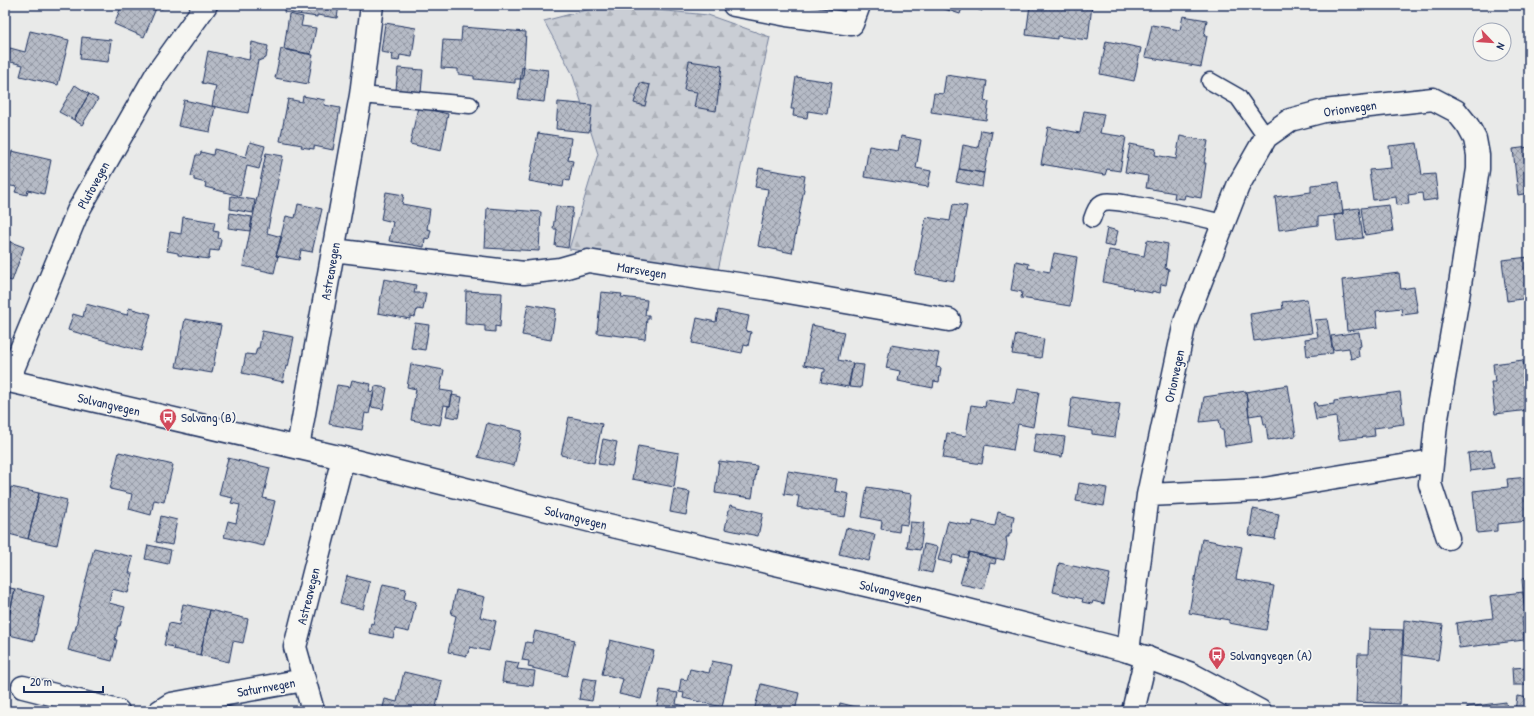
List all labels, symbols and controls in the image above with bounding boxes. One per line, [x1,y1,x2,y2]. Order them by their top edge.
north arrow [1472,22,1512,62]
text: N [1493,41,1509,52]
street label: Orionvegen [1322,95,1378,121]
street label: Plutovegen [73,158,113,212]
street label: Astreavegen [316,241,344,301]
street label: Marsvegen [616,257,668,283]
street label: Orionvegen [1160,348,1188,404]
street label: Solvangvegen [76,388,142,420]
bus stop icon: Solvang (B) [158,407,178,432]
place label: Solvang (B) [181,408,236,426]
street label: Solvangvegen [543,501,609,533]
street label: Astreavegen [292,565,324,626]
street label: Solvangvegen [858,575,924,607]
bus stop icon: Solvangvegen (A) [1207,645,1227,670]
place label: Solvangvegen (A) [1230,646,1312,664]
scale bar [24,668,103,694]
text: 20 m [30,673,52,690]
street label: Saturnvegen [235,673,297,701]

